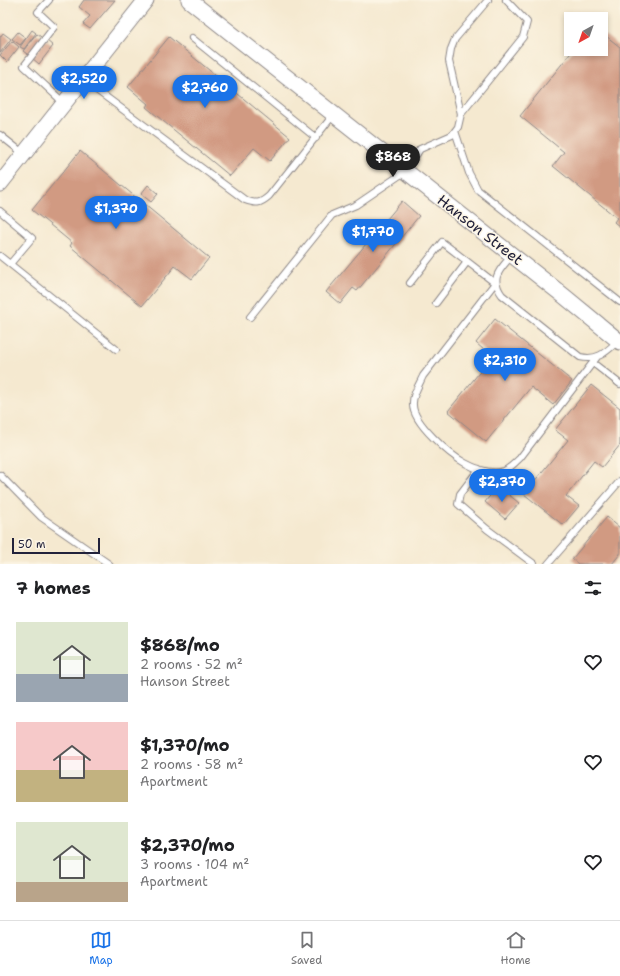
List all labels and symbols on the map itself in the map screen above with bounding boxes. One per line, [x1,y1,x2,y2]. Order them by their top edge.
north arrow [564,12,608,56]
pin: $2,520 [51,66,117,100]
pin: $2,760 [172,75,238,109]
pin: $868 [369,144,417,178]
street label: Hanson Street [433,190,527,270]
pin: $1,370 [83,196,149,230]
pin: $1,770 [340,219,406,253]
pin: $2,310 [472,348,538,382]
pin: $2,370 [469,469,535,503]
scale bar [12,536,100,555]

